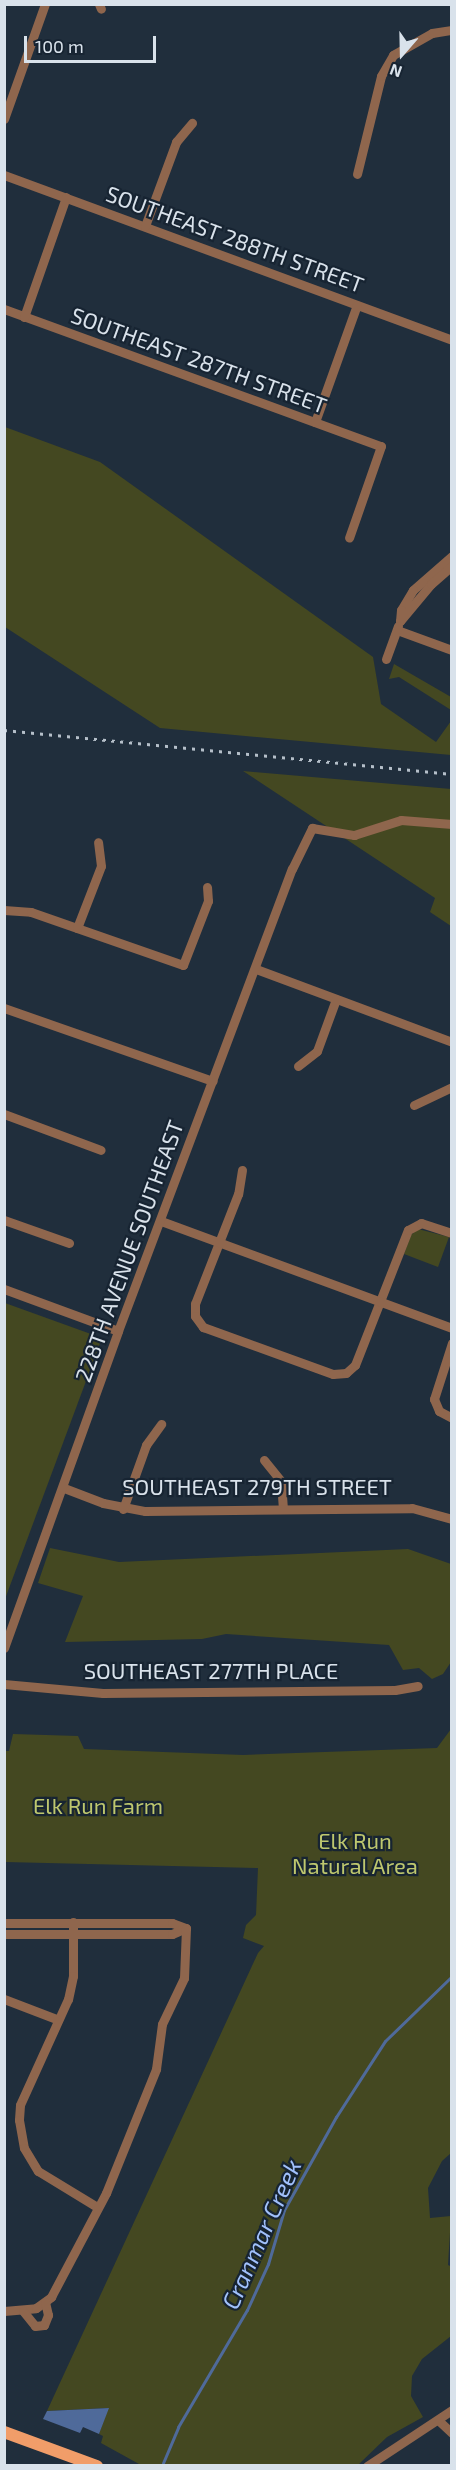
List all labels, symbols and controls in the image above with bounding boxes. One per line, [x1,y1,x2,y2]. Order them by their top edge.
scale bar [27,24,159,62]
north arrow [372,24,432,84]
text: 100 m [35,35,84,57]
text: N [387,60,404,82]
street label: SOUTHEAST 288TH STREET [102,180,368,298]
street label: SOUTHEAST 287TH STREET [67,301,331,419]
street label: 228TH AVENUE SOUTHEAST [69,1116,189,1386]
street label: SOUTHEAST 279TH STREET [122,1474,392,1500]
street label: SOUTHEAST 277TH PLACE [83,1658,339,1684]
park label: Elk Run Farm [33,1793,163,1819]
park label: Elk Run Natural Area [292,1827,418,1879]
water label: Cranmar Creek [215,2154,307,2314]

